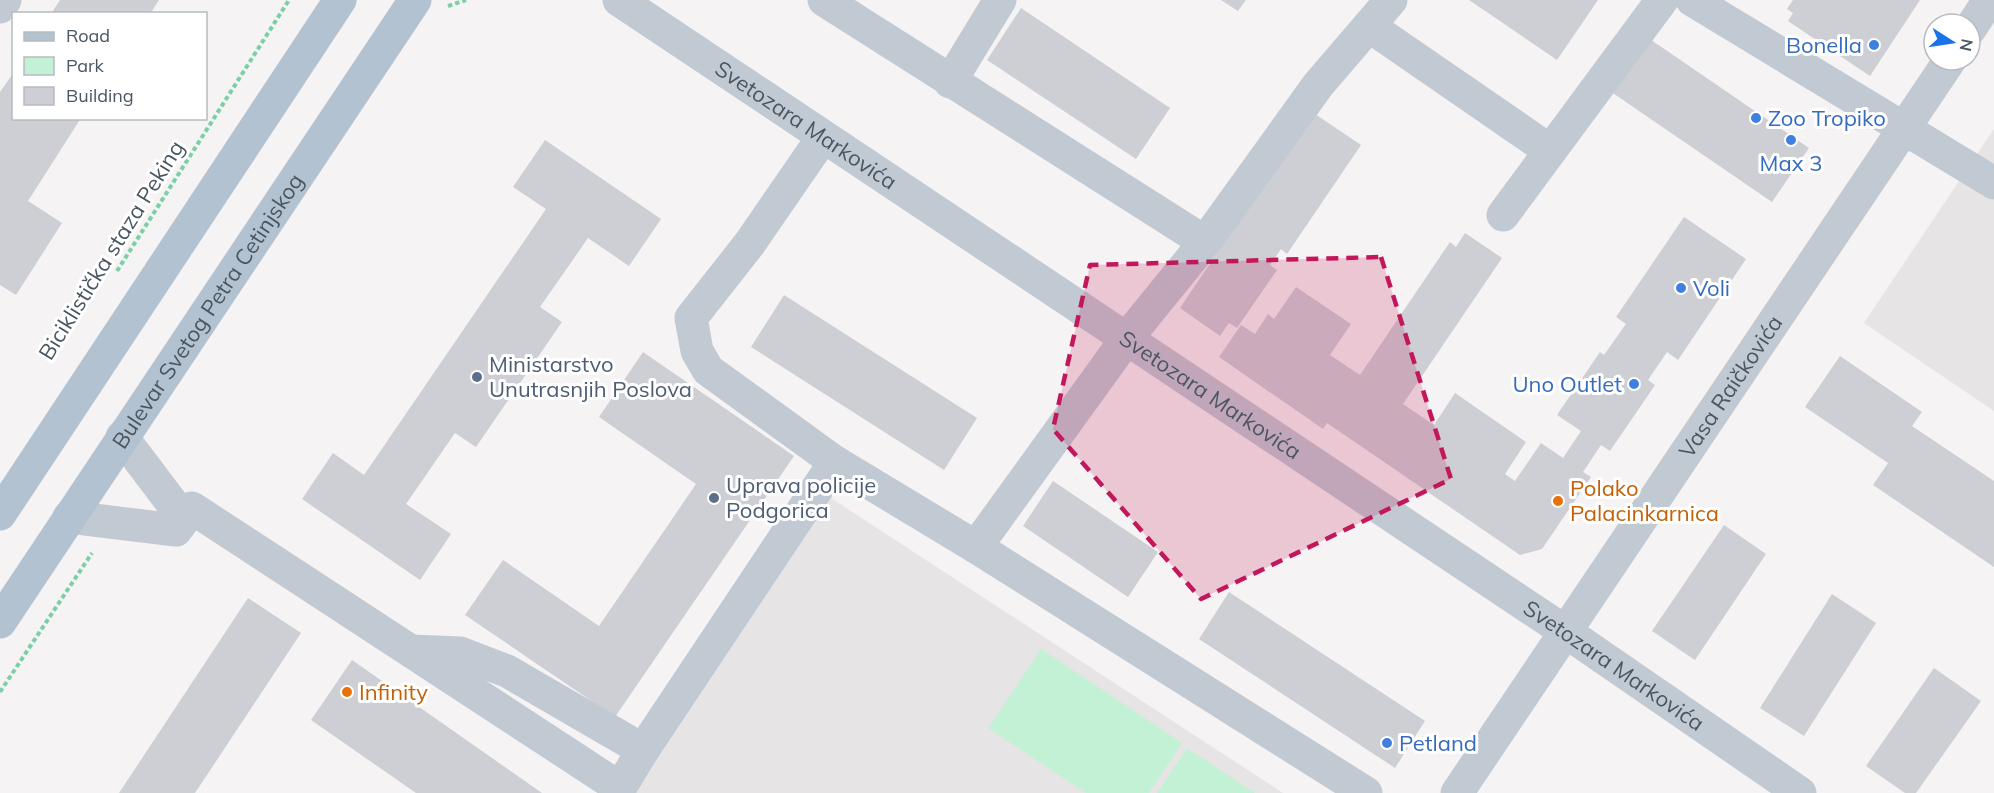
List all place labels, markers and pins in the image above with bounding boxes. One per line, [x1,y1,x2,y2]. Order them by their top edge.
place label: Bonella [1786,31,1862,59]
marker: Bonella [1867,38,1881,52]
place label: Zoo Tropiko [1768,104,1886,132]
marker: Zoo Tropiko [1749,111,1763,125]
marker: Max 3 [1784,133,1798,147]
place label: Max 3 [1760,149,1822,177]
place label: Voli [1693,274,1730,302]
marker: Voli [1674,281,1688,295]
place label: Ministarstvo Unutrasnjih Poslova [489,350,692,403]
marker: Ministarstvo Unutrasnjih Poslova [470,370,484,384]
place label: Uno Outlet [1512,370,1622,398]
marker: Uno Outlet [1627,377,1641,391]
place label: Uprava policije Podgorica [726,471,876,524]
place label: Polako Palacinkarnica [1570,474,1719,527]
marker: Uprava policije Podgorica [707,491,721,505]
marker: Polako Palacinkarnica [1551,494,1565,508]
place label: Infinity [359,678,428,706]
marker: Infinity [340,685,354,699]
place label: Petland [1399,729,1477,757]
marker: Petland [1380,736,1394,750]

